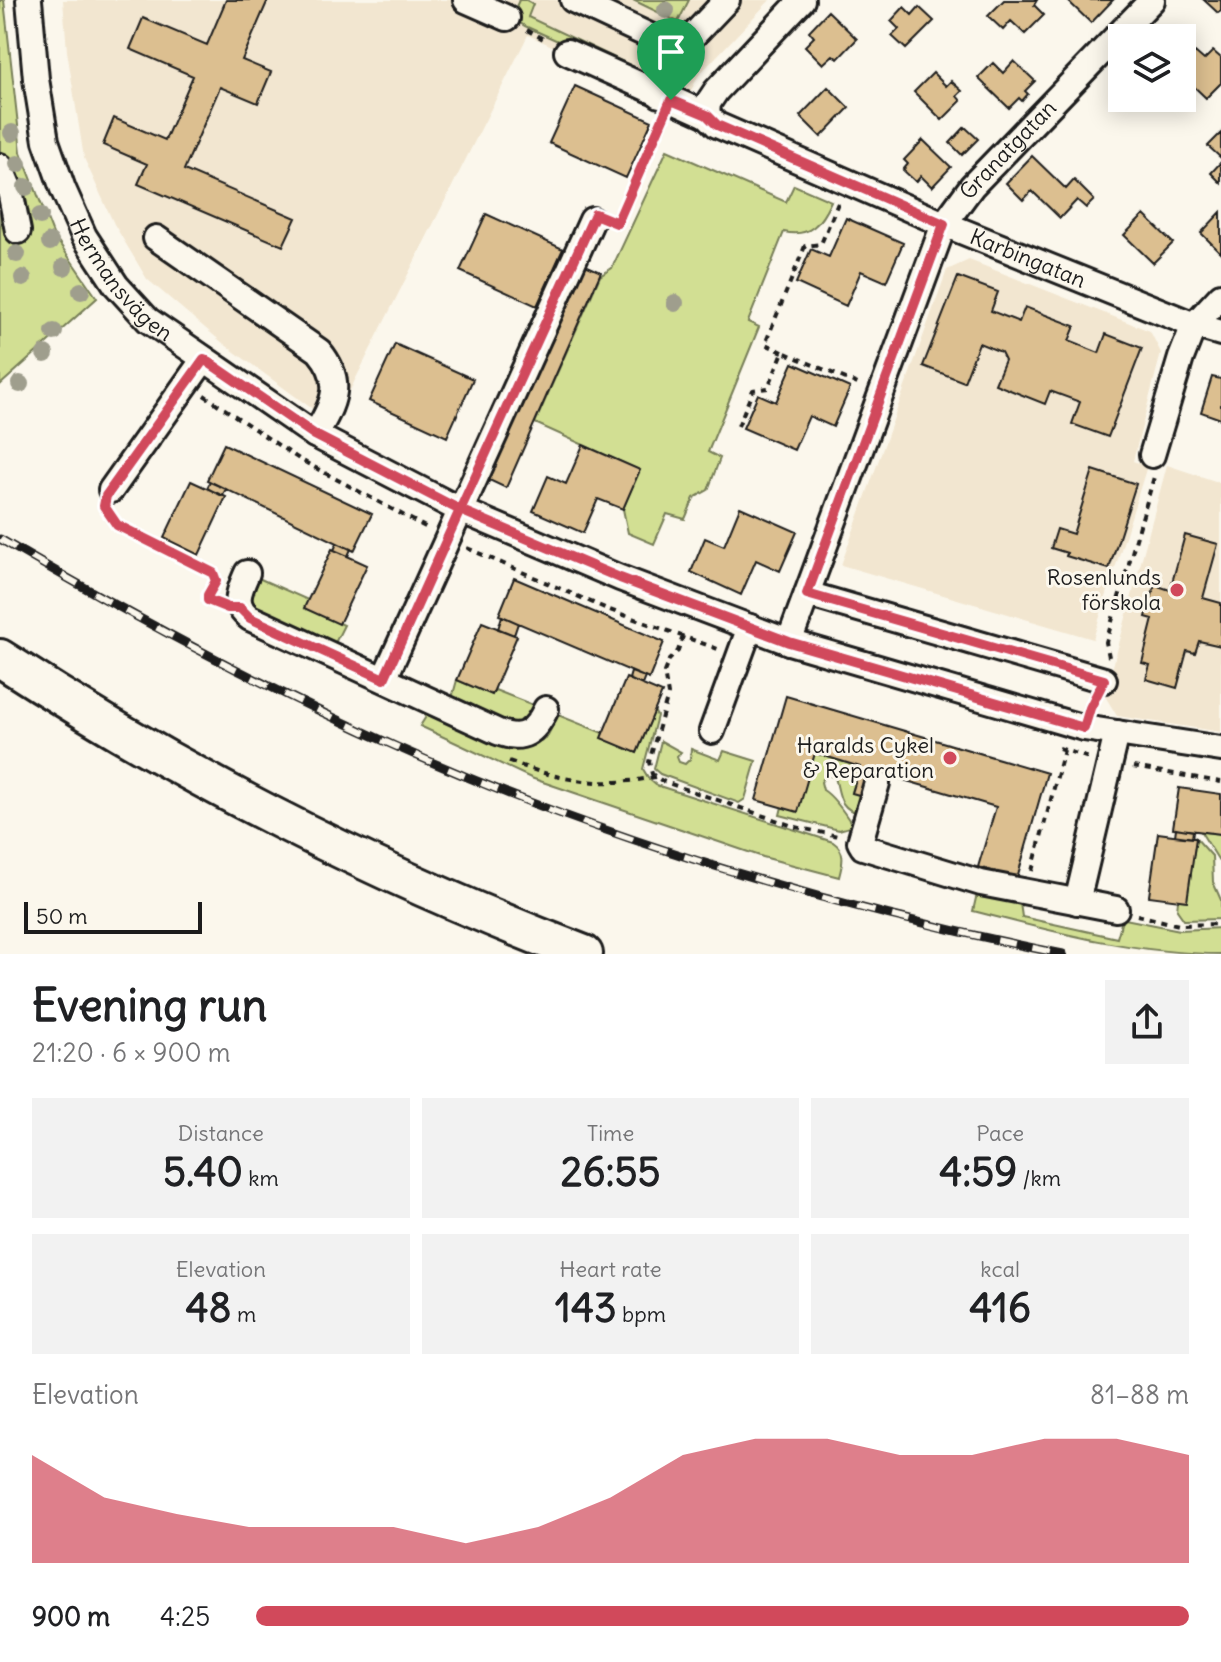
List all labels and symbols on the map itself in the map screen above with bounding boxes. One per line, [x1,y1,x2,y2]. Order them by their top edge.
pin [637,18,705,100]
street label: Granatgatan [953,94,1062,205]
street label: Hermansvägen [64,214,178,347]
street label: Karbingatan [966,222,1090,294]
place label: Rosenlunds förskola [1047,563,1161,616]
marker: Rosenlunds förskola [1168,581,1186,599]
place label: Haralds Cykel & Reparation [797,731,934,784]
marker: Haralds Cykel & Reparation [941,749,959,767]
scale bar [24,898,202,934]

